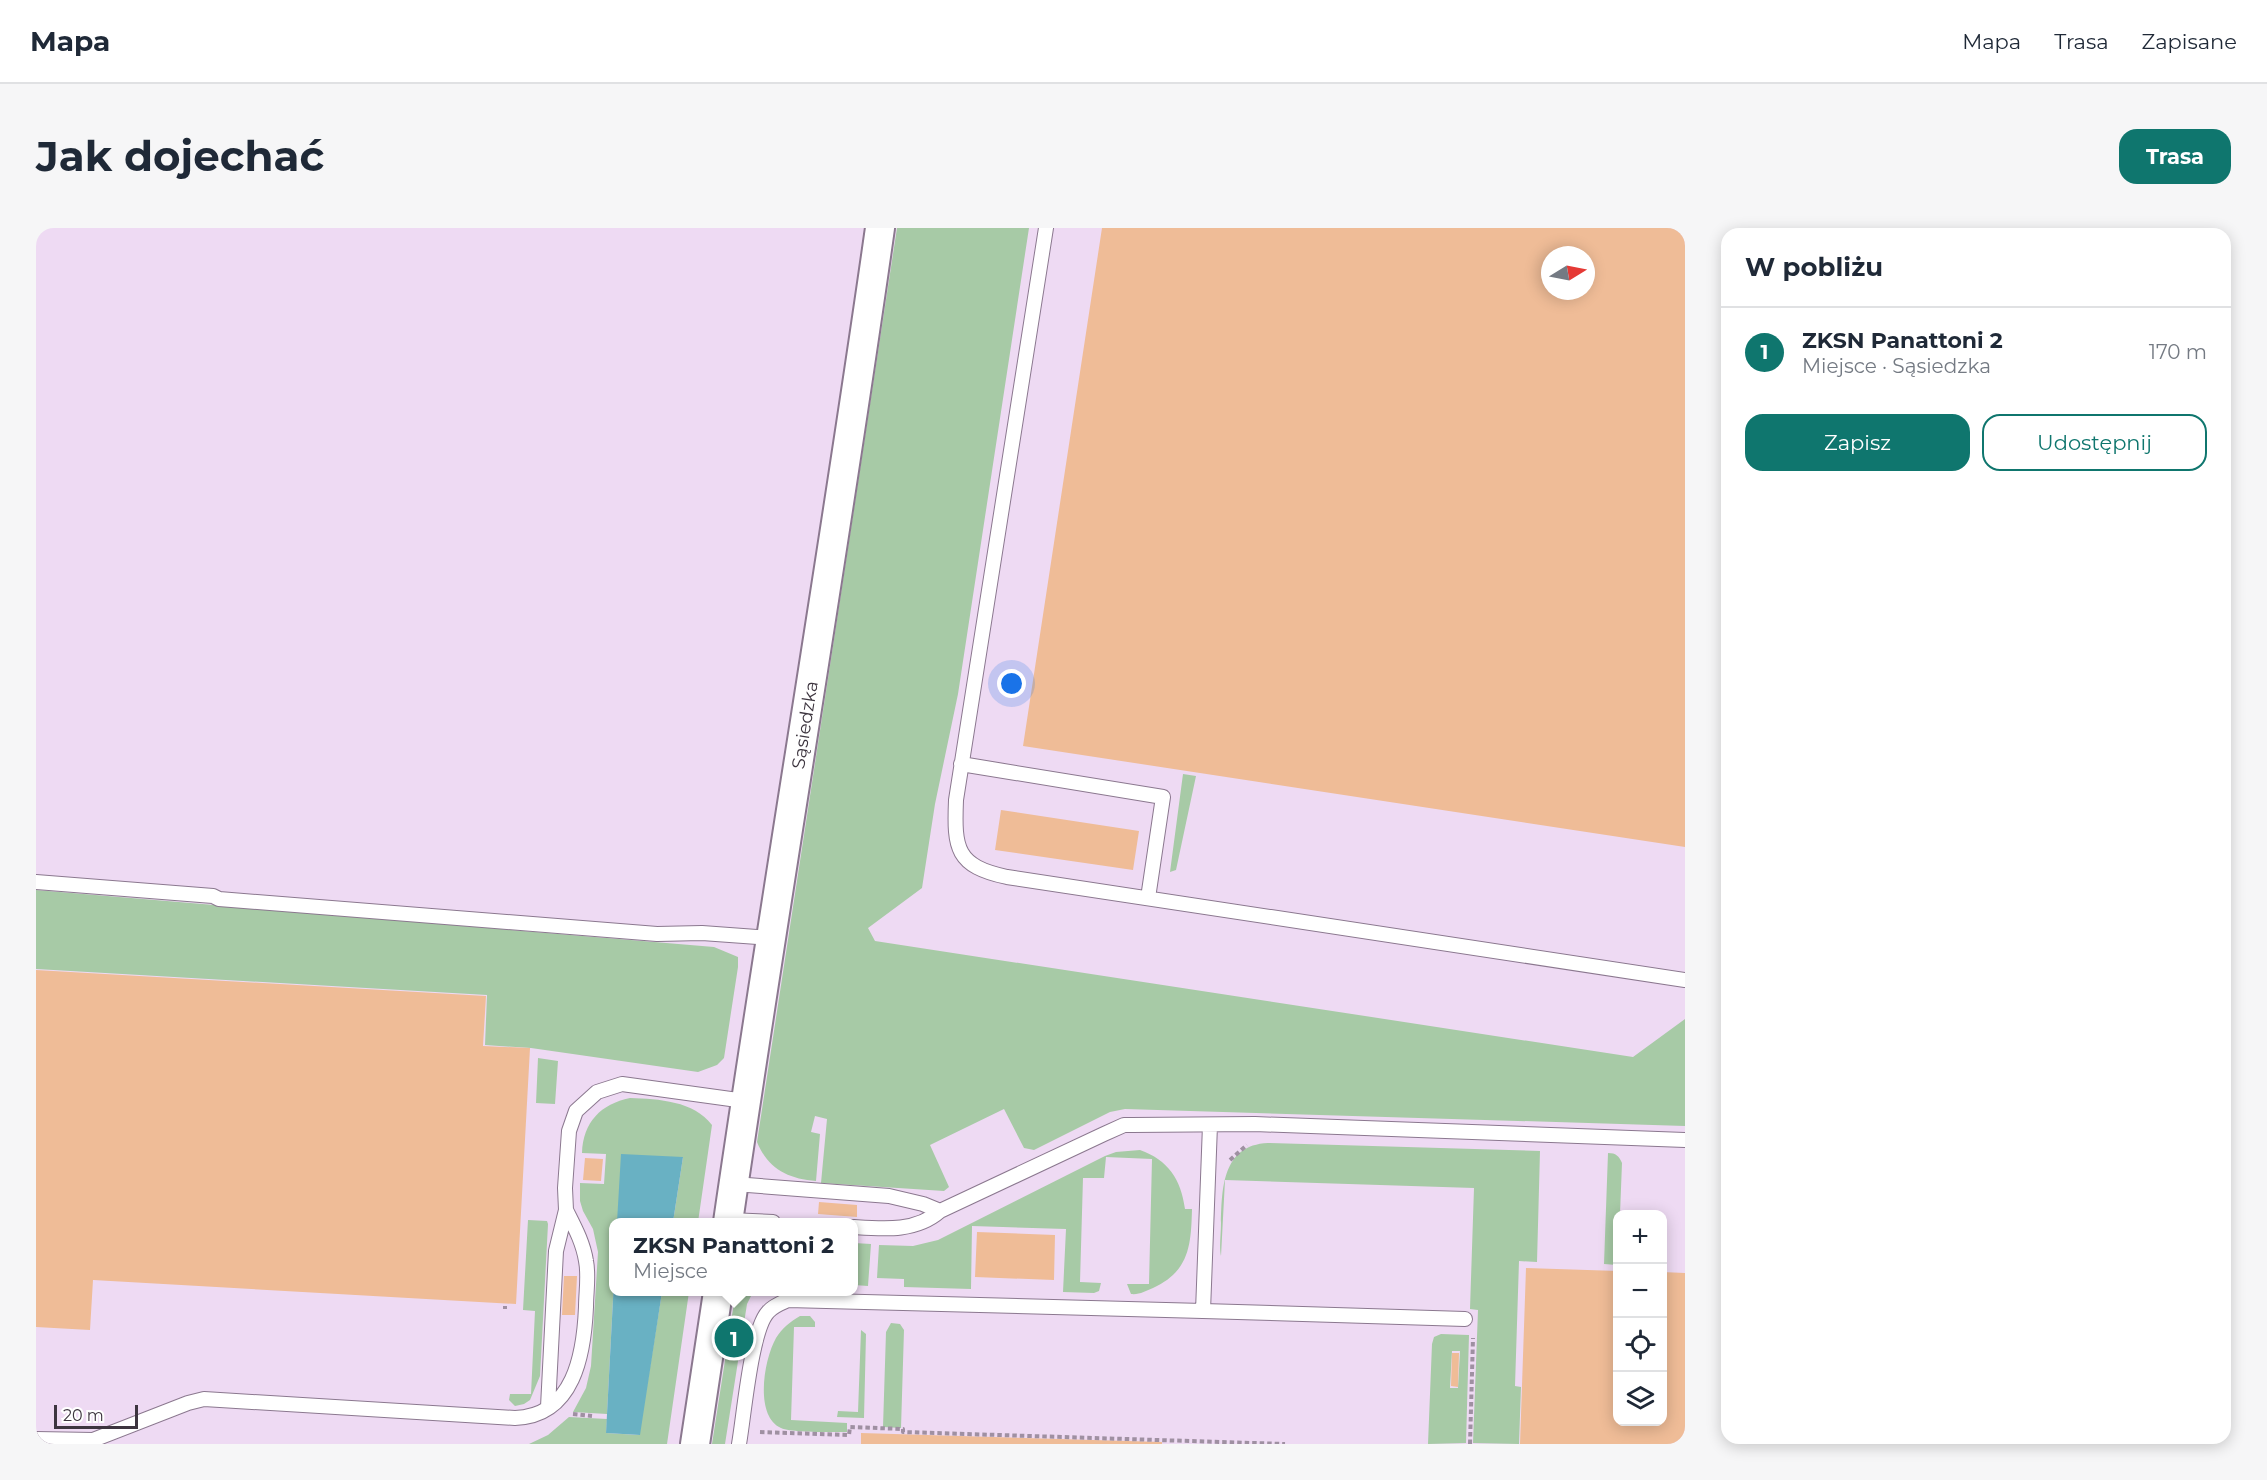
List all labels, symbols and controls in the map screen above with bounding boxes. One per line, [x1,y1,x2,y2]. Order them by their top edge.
text: Mapa [30,24,110,58]
text: Mapa [1962,29,2021,54]
text: Trasa [2054,29,2109,54]
text: Zapisane [2142,29,2237,54]
button: Trasa [2119,129,2231,184]
text: Jak dojechać [36,130,324,182]
north arrow [1541,246,1595,300]
text: W pobliżu [1745,251,1883,283]
text: ZKSN Panattoni 2 [1802,327,2003,354]
text: 1 [1761,340,1768,364]
text: 170 m [2149,340,2207,364]
text: Miejsce · Sąsiedzka [1802,354,1991,378]
button: Zapisz [1745,414,1970,471]
button: Udostępnij [1982,414,2207,471]
your location [997,669,1026,698]
street label: Sąsiedzka [787,679,823,771]
map controls [1613,1210,1667,1426]
button: + [1613,1210,1667,1264]
popup [609,1218,858,1296]
text: ZKSN Panattoni 2 [633,1232,834,1259]
text: Miejsce [633,1259,708,1283]
button: − [1613,1264,1667,1318]
pin: 1 [714,1316,754,1360]
button: locate [1613,1318,1667,1372]
button: layers [1613,1372,1667,1426]
scale bar [54,1402,138,1430]
text: 20 m [63,1406,104,1425]

